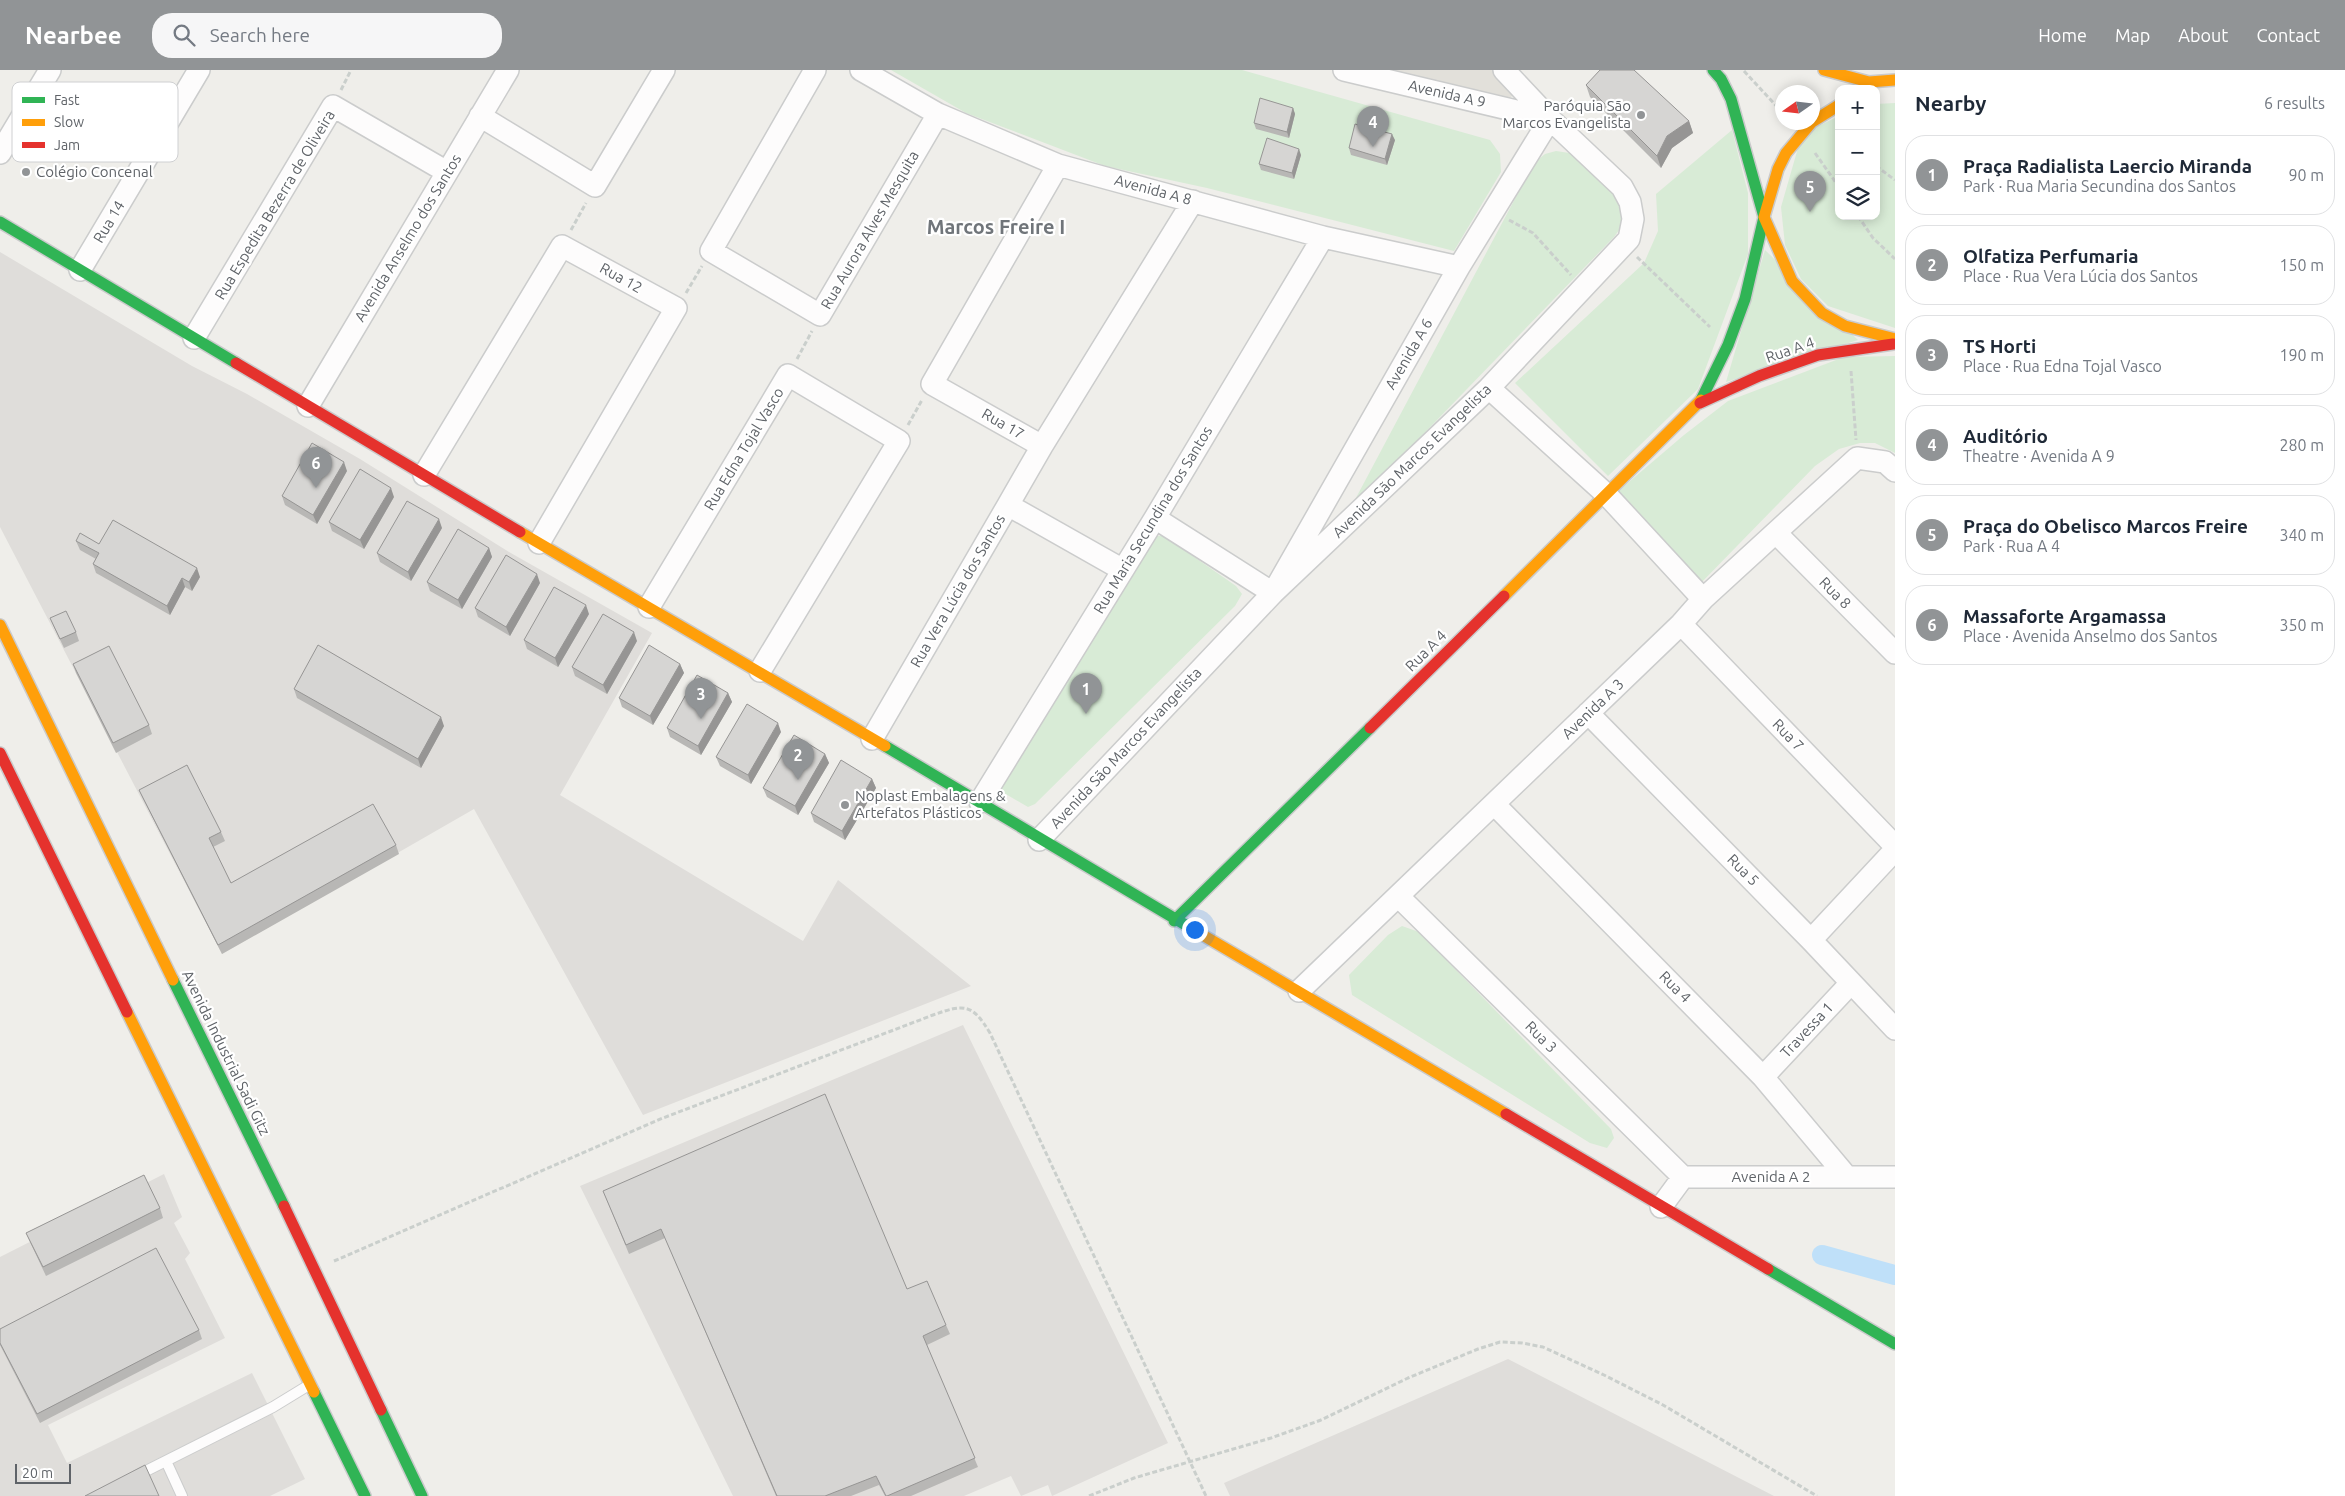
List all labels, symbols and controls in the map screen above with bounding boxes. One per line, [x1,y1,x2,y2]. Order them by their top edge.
search box [152,13,502,58]
icon: search [170,21,198,49]
text: Nearbee [25,22,122,49]
text: Search here [210,24,310,46]
text: Home [2038,25,2087,45]
text: Map [2115,25,2150,45]
text: About [2178,25,2228,45]
text: Contact [2256,25,2320,45]
street label: Avenida A 9 [1407,76,1487,111]
legend [12,82,178,162]
north arrow [1775,85,1820,130]
map controls [1835,85,1880,220]
button: + [1835,85,1880,130]
text: Nearby [1915,91,1986,115]
text: Fast [54,92,80,108]
text: 6 results [2264,94,2325,112]
place label: Paróquia São Marcos Evangelista [1503,97,1631,131]
pin: 4 [1357,106,1389,147]
street label: Rua Espedita Bezerra de Oliveira [211,107,338,303]
marker: Paróquia São Marcos Evangelista [1635,109,1647,121]
text: Slow [54,114,84,130]
button: − [1835,130,1880,175]
text: Jam [54,137,80,153]
street label: Rua Aurora Alves Mesquita [817,147,922,312]
street label: Avenida Anselmo dos Santos [351,151,464,325]
text: Praça Radialista Laercio Miranda [1963,155,2252,177]
place label: Colégio Concenal [36,163,153,180]
marker: Colégio Concenal [20,166,32,178]
text: 1 [1927,166,1937,184]
text: 90 m [2288,166,2324,184]
street label: Avenida A 8 [1113,171,1193,208]
pin: 5 [1794,171,1826,212]
button: layers [1835,175,1880,220]
text: Park · Rua Maria Secundina dos Santos [1963,177,2236,195]
street label: Rua 14 [89,198,128,246]
district label: Marcos Freire I [927,215,1065,238]
text: Olfatiza Perfumaria [1963,245,2139,267]
text: 2 [1927,256,1937,274]
text: 150 m [2279,256,2324,274]
street label: Rua 12 [597,259,645,296]
text: Place · Rua Vera Lúcia dos Santos [1963,267,2198,285]
street label: Avenida A 6 [1381,315,1436,392]
street label: Rua A 4 [1763,333,1817,366]
text: TS Horti [1963,335,2036,357]
text: 3 [1927,346,1937,364]
text: 190 m [2279,346,2324,364]
text: Place · Rua Edna Tojal Vasco [1963,357,2162,375]
street label: Avenida São Marcos Evangelista [1329,380,1494,541]
street label: Rua Edna Tojal Vasco [700,384,787,513]
street label: Rua 17 [979,405,1027,442]
street label: Rua Maria Secundina dos Santos [1090,423,1215,616]
text: Auditório [1963,425,2048,447]
text: 4 [1927,436,1937,454]
text: 280 m [2279,436,2324,454]
pin: 6 [300,447,332,488]
text: Theatre · Avenida A 9 [1963,447,2115,465]
street label: Rua Vera Lúcia dos Santos [907,511,1008,670]
text: Praça do Obelisco Marcos Freire [1963,515,2248,537]
text: 5 [1927,526,1937,544]
text: 340 m [2279,526,2324,544]
text: Park · Rua A 4 [1963,537,2060,555]
street label: Rua 8 [1816,573,1855,612]
text: Massaforte Argamassa [1963,605,2166,627]
text: 6 [1927,616,1937,634]
text: 350 m [2279,616,2324,634]
street label: Rua A 4 [1402,627,1450,675]
text: Place · Avenida Anselmo dos Santos [1963,627,2218,645]
street label: Avenida São Marcos Evangelista [1047,664,1205,832]
pin: 1 [1070,673,1102,714]
street label: Avenida A 3 [1558,675,1627,742]
pin: 3 [685,678,717,719]
street label: Rua 7 [1769,715,1808,754]
pin: 2 [782,739,814,780]
place label: Noplast Embalagens & Artefatos Plásticos [855,787,1006,821]
marker: Noplast Embalagens & Artefatos Plásticos [839,799,851,811]
street label: Rua 5 [1724,850,1763,889]
your location [1182,917,1208,943]
street label: Avenida Industrial Sadi Gitz [179,967,274,1138]
street label: Rua 4 [1656,967,1695,1006]
street label: Travessa 1 [1777,998,1837,1061]
street label: Rua 3 [1522,1017,1561,1056]
street label: Avenida A 2 [1732,1168,1810,1185]
scale bar [15,1461,71,1484]
text: 20 m [22,1465,53,1481]

